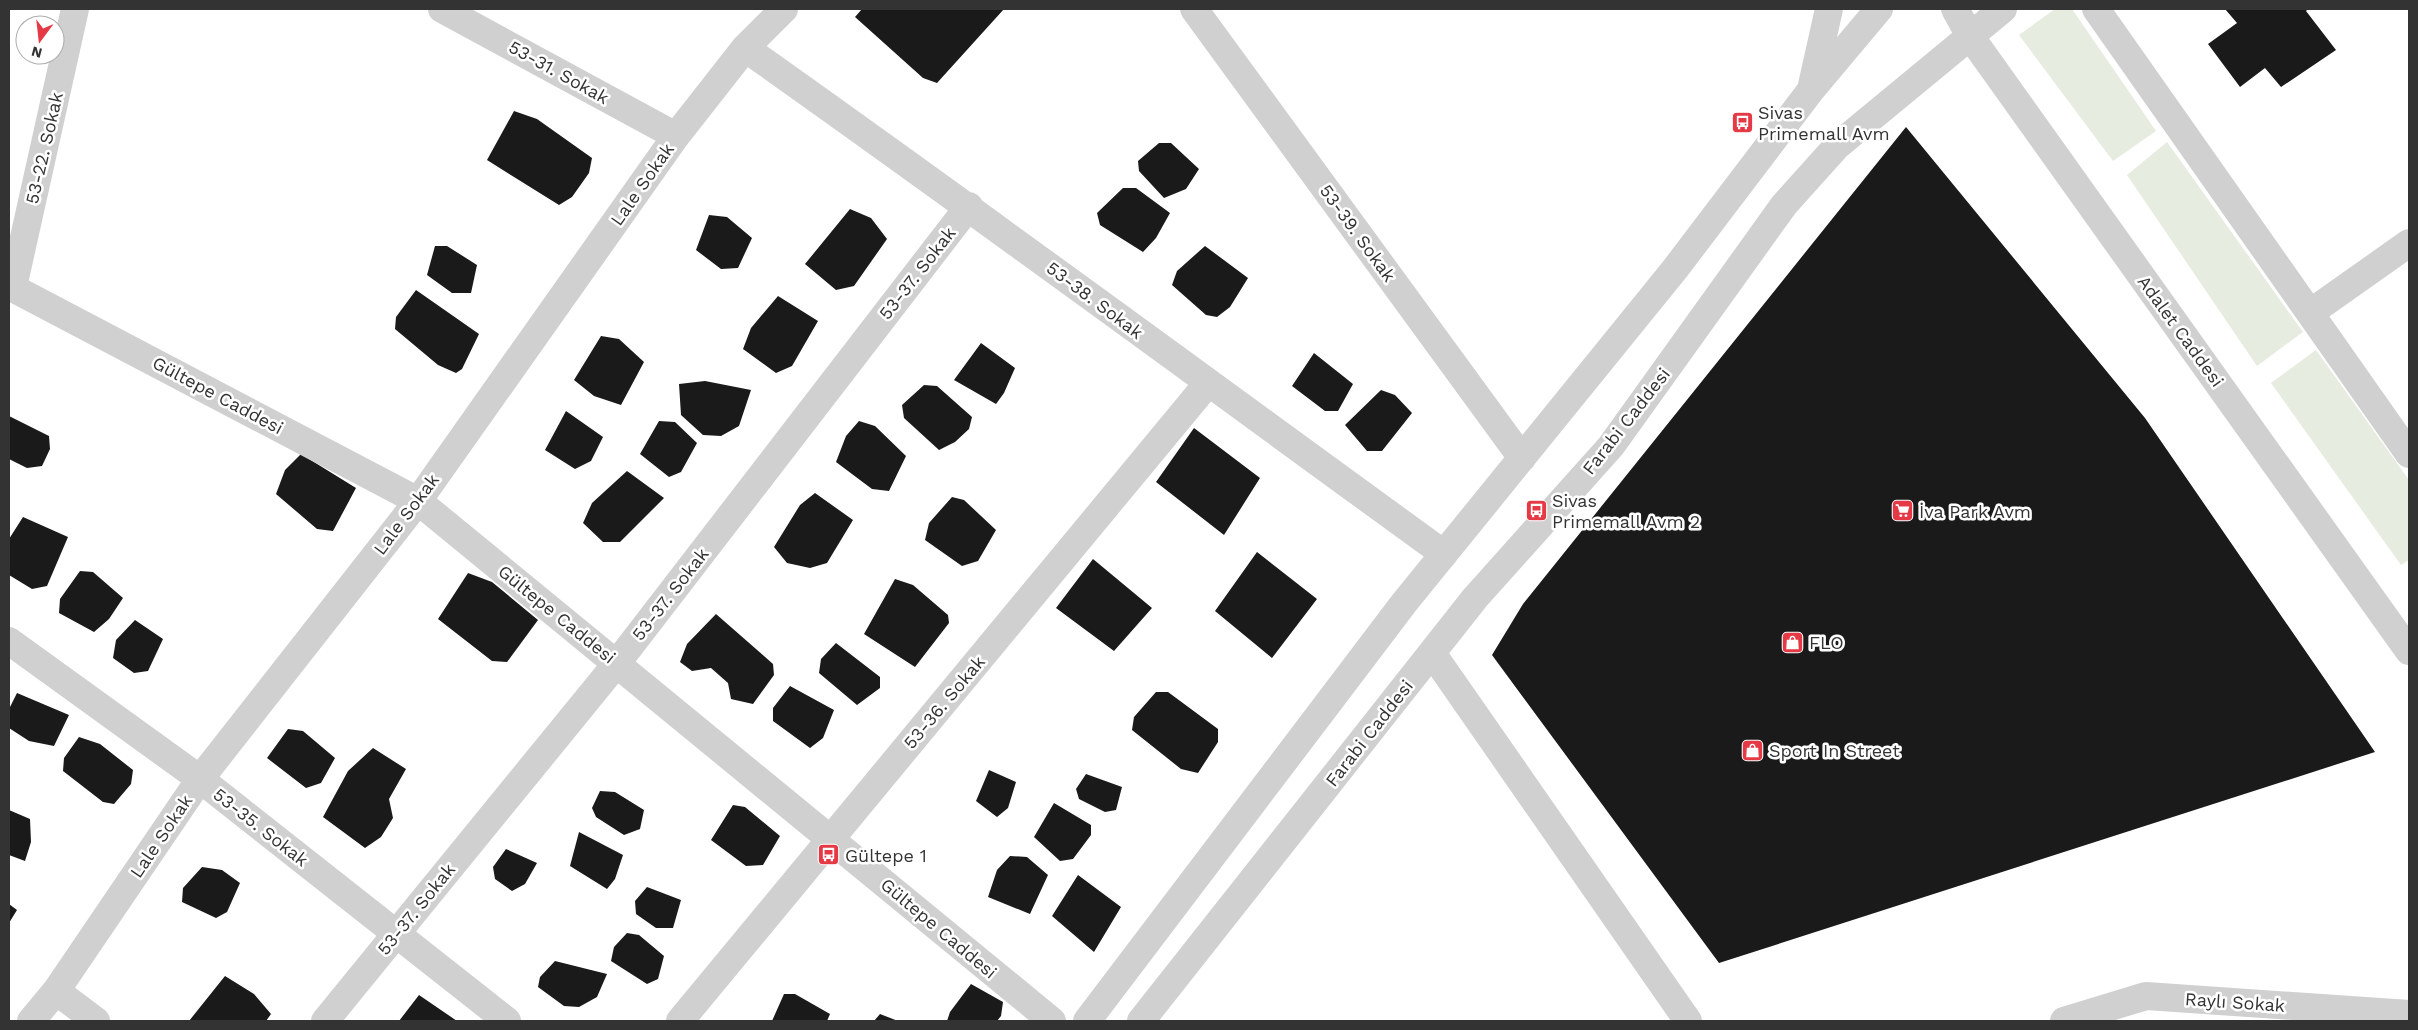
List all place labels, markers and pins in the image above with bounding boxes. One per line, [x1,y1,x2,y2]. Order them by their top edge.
place label: Sivas Primemall Avm [1758,102,1890,144]
bus stop icon: Sivas Primemall Avm [1730,110,1754,134]
place label: Sivas Primemall Avm 2 [1552,490,1700,532]
bus stop icon: Sivas Primemall Avm 2 [1524,498,1548,522]
supermarket icon: İva Park Avm [1891,499,1915,523]
place label: İva Park Avm [1919,501,2031,522]
shop icon: FLO [1781,630,1805,654]
place label: FLO [1809,632,1844,653]
shop icon: Sport In Street [1741,738,1765,762]
place label: Sport In Street [1769,740,1900,761]
bus stop icon: Gültepe 1 [817,843,841,867]
place label: Gültepe 1 [845,845,927,866]

